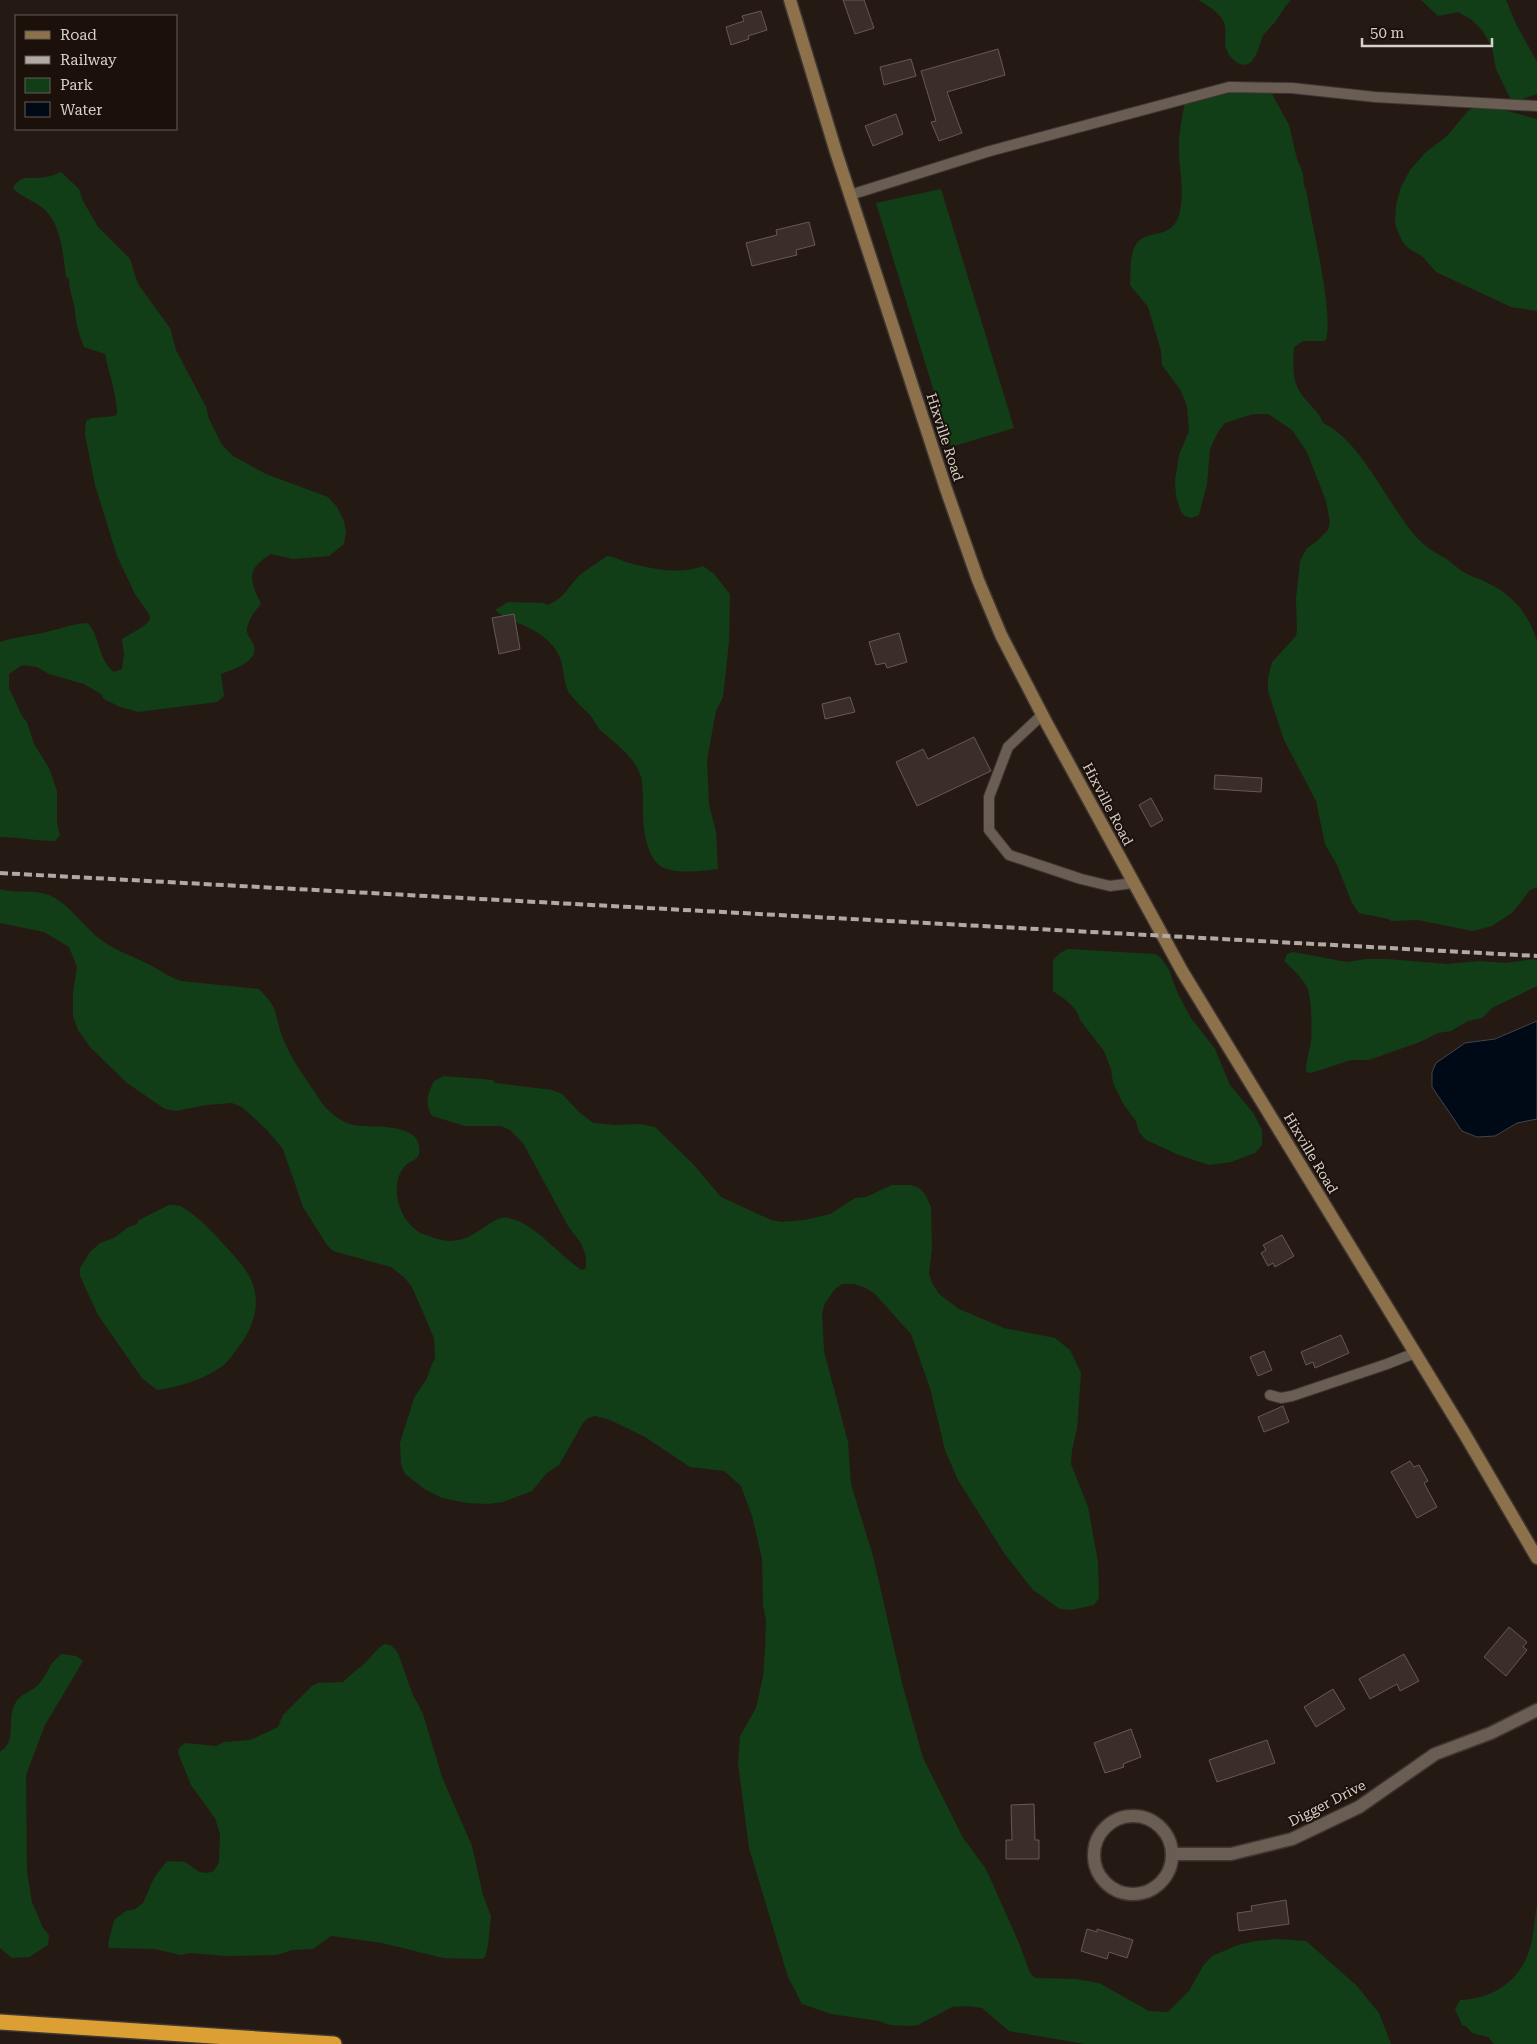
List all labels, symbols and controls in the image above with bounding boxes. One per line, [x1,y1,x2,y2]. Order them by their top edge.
legend [15,15,178,130]
scale bar [1362,15,1492,47]
text: 50 m [1370,24,1405,42]
text: Road [60,26,97,44]
text: Railway [60,51,117,69]
text: Park [60,76,94,94]
text: Water [60,101,102,119]
street label: Hixville Road [923,391,967,483]
street label: Hixville Road [1079,760,1137,848]
street label: Hixville Road [1281,1110,1341,1196]
street label: Digger Drive [1286,1777,1369,1829]

